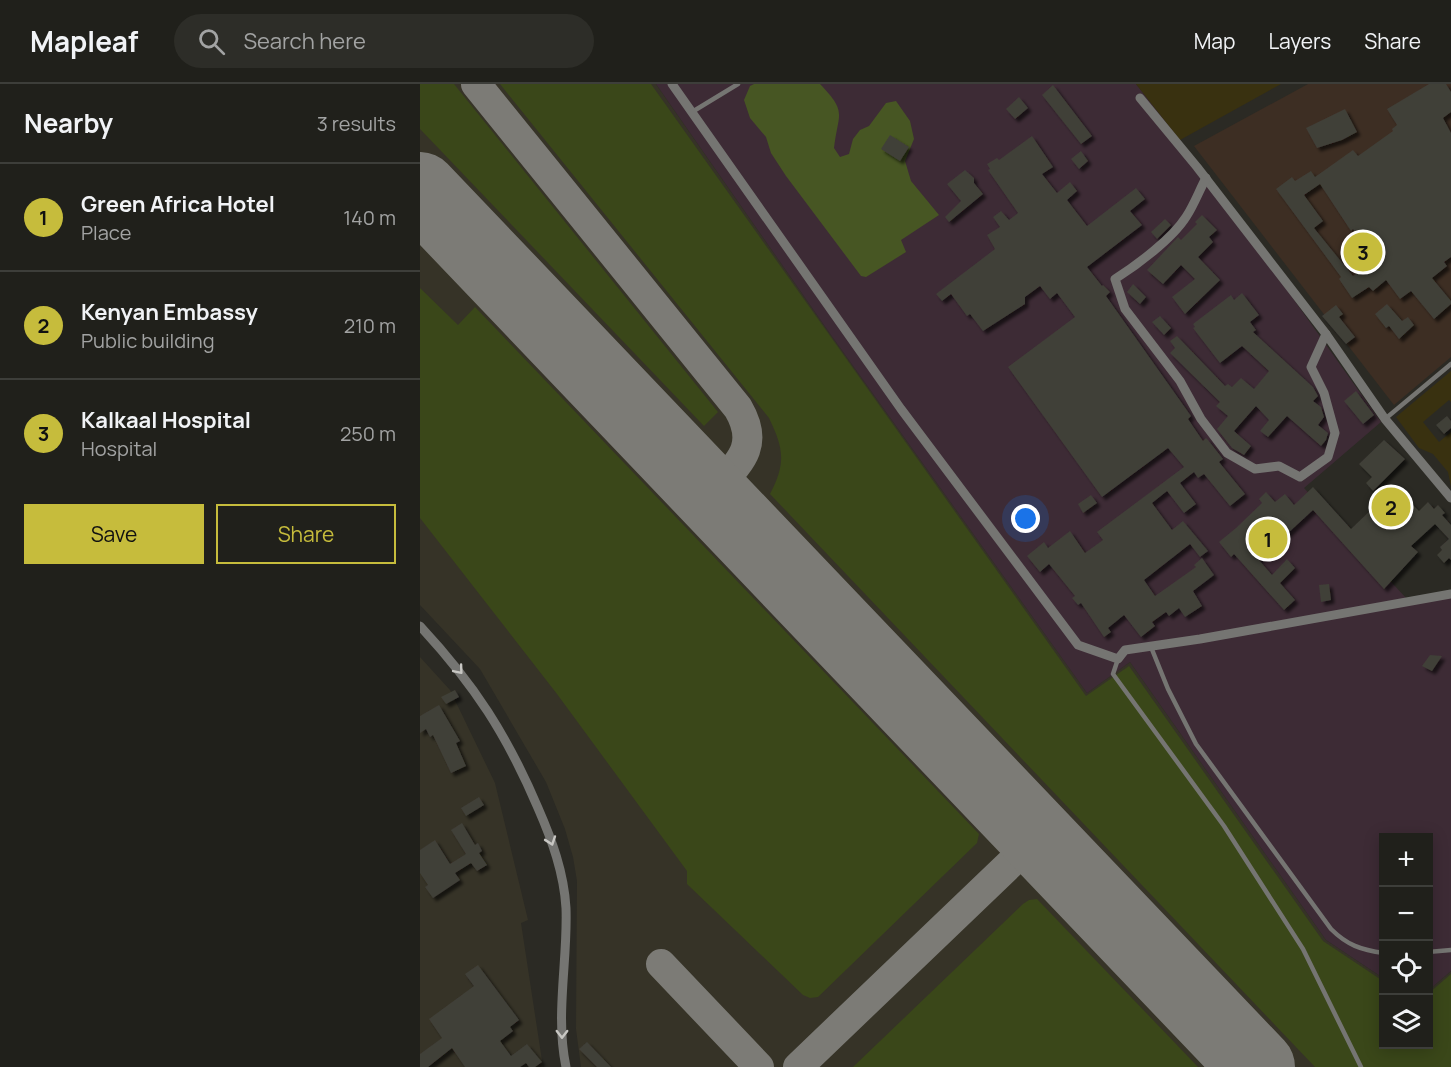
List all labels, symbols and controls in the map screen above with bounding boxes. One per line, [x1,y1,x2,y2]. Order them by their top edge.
search box [174,14,594,68]
text: Mapleaf [30,22,138,60]
icon: search [195,25,228,58]
text: Search here [243,26,366,56]
text: Map [1194,27,1235,55]
text: Layers [1268,27,1331,55]
text: Share [1364,27,1421,55]
text: Nearby [24,105,113,141]
text: 3 results [317,110,396,137]
text: Green Africa Hotel [81,189,275,219]
text: 1 [39,204,48,231]
text: 140 m [343,204,396,231]
text: Place [81,219,131,246]
pin: 3 [1344,230,1382,274]
text: Kenyan Embassy [81,297,258,327]
text: 2 [38,312,49,339]
text: 210 m [344,312,396,339]
text: Public building [81,327,215,354]
text: Kalkaal Hospital [81,405,251,435]
text: 3 [38,420,49,447]
text: 250 m [340,420,396,447]
text: Hospital [81,435,157,462]
pin: 2 [1372,484,1410,530]
button: Save [24,504,204,564]
button: Share [216,504,396,564]
your location [1011,504,1040,533]
pin: 1 [1248,516,1288,562]
one-way arrow [452,663,463,674]
map controls [1379,833,1433,1049]
button: + [1379,833,1433,887]
one-way arrow [544,835,557,845]
button: − [1379,887,1433,941]
button: locate [1379,941,1433,995]
button: layers [1379,995,1433,1049]
one-way arrow [556,1029,568,1038]

